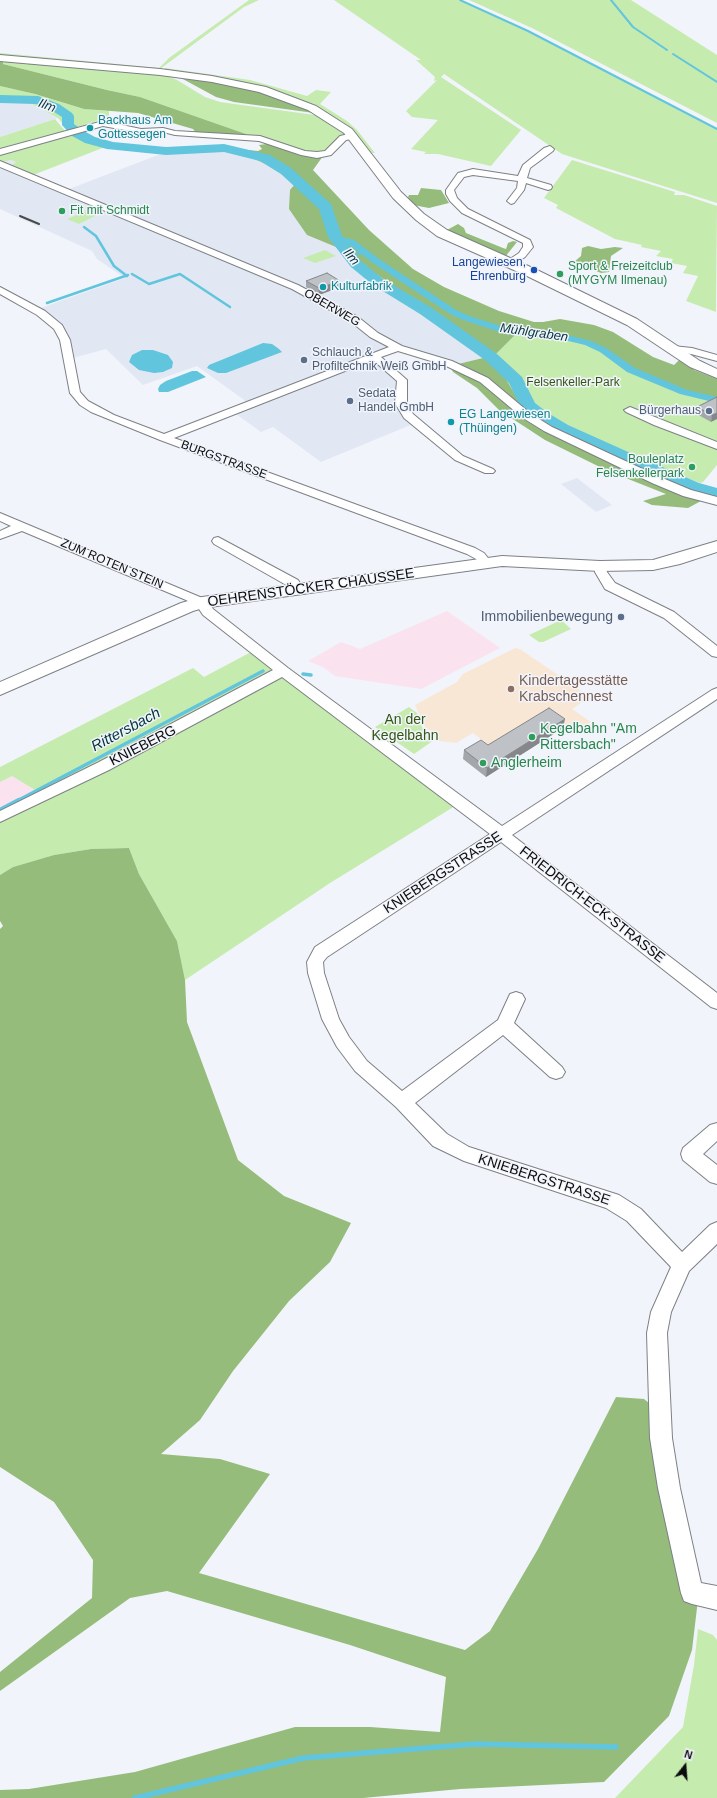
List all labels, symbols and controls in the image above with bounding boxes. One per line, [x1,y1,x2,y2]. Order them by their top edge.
water label: Ilm [36,96,58,116]
place label: Backhaus Am Gottessegen [98,114,172,142]
marker: Backhaus Am Gottessegen [85,123,95,133]
place label: Fit mit Schmidt [70,204,149,218]
marker: Fit mit Schmidt [57,206,67,216]
water label: Ilm [339,245,363,269]
place label: Langewiesen, Ehrenburg [452,256,526,284]
place label: Sport & Freizeitclub (MYGYM Ilmenau) [568,260,673,288]
marker: Langewiesen, Ehrenburg [529,265,539,275]
marker: Sport & Freizeitclub (MYGYM Ilmenau) [555,269,565,279]
place label: Kulturfabrik [331,280,392,294]
marker: Kulturfabrik [318,282,328,292]
street label: OBERWEG [301,286,363,330]
water label: Mühlgraben [499,320,569,346]
place label: Schlauch & Profiltechnik Weiß GmbH [312,346,446,374]
marker: Schlauch & Profiltechnik Weiß GmbH [299,355,309,365]
park label: Felsenkeller-Park [526,376,620,390]
place label: Sedata Handel GmbH [358,387,434,415]
marker: Sedata Handel GmbH [345,396,355,406]
place label: Bürgerhaus [639,404,701,418]
marker: Bürgerhaus [704,406,714,416]
place label: EG Langewiesen (Thüingen) [459,408,550,436]
marker: EG Langewiesen (Thüingen) [446,417,456,427]
street label: BURGSTRASSE [179,438,269,482]
place label: Bouleplatz Felsenkellerpark [596,453,684,481]
marker: Bouleplatz Felsenkellerpark [687,462,697,472]
street label: ZUM ROTEN STEIN [59,536,165,592]
street label: OEHRENSTÖCKER CHAUSSEE [207,565,415,611]
place label: Immobilienbewegung [481,609,613,625]
marker: Immobilienbewegung [616,612,626,622]
place label: Kindertagesstätte Krabschennest [519,673,628,706]
marker: Kindertagesstätte Krabschennest [506,684,516,694]
water label: Rittersbach [88,704,164,756]
park label: An der Kegelbahn [372,712,438,744]
place label: Kegelbahn "Am Rittersbach" [540,721,637,754]
street label: KNIEBERG [107,722,179,770]
marker: Kegelbahn "Am Rittersbach" [527,732,537,742]
place label: Anglerheim [491,755,562,771]
marker: Anglerheim [478,758,488,768]
street label: KNIEBERGSTRASSE [381,828,505,918]
street label: FRIEDRICH-ECK-STRASSE [516,843,668,967]
street label: KNIEBERGSTRASSE [476,1151,612,1209]
north arrow [665,1746,705,1786]
text: N [683,1748,694,1761]

